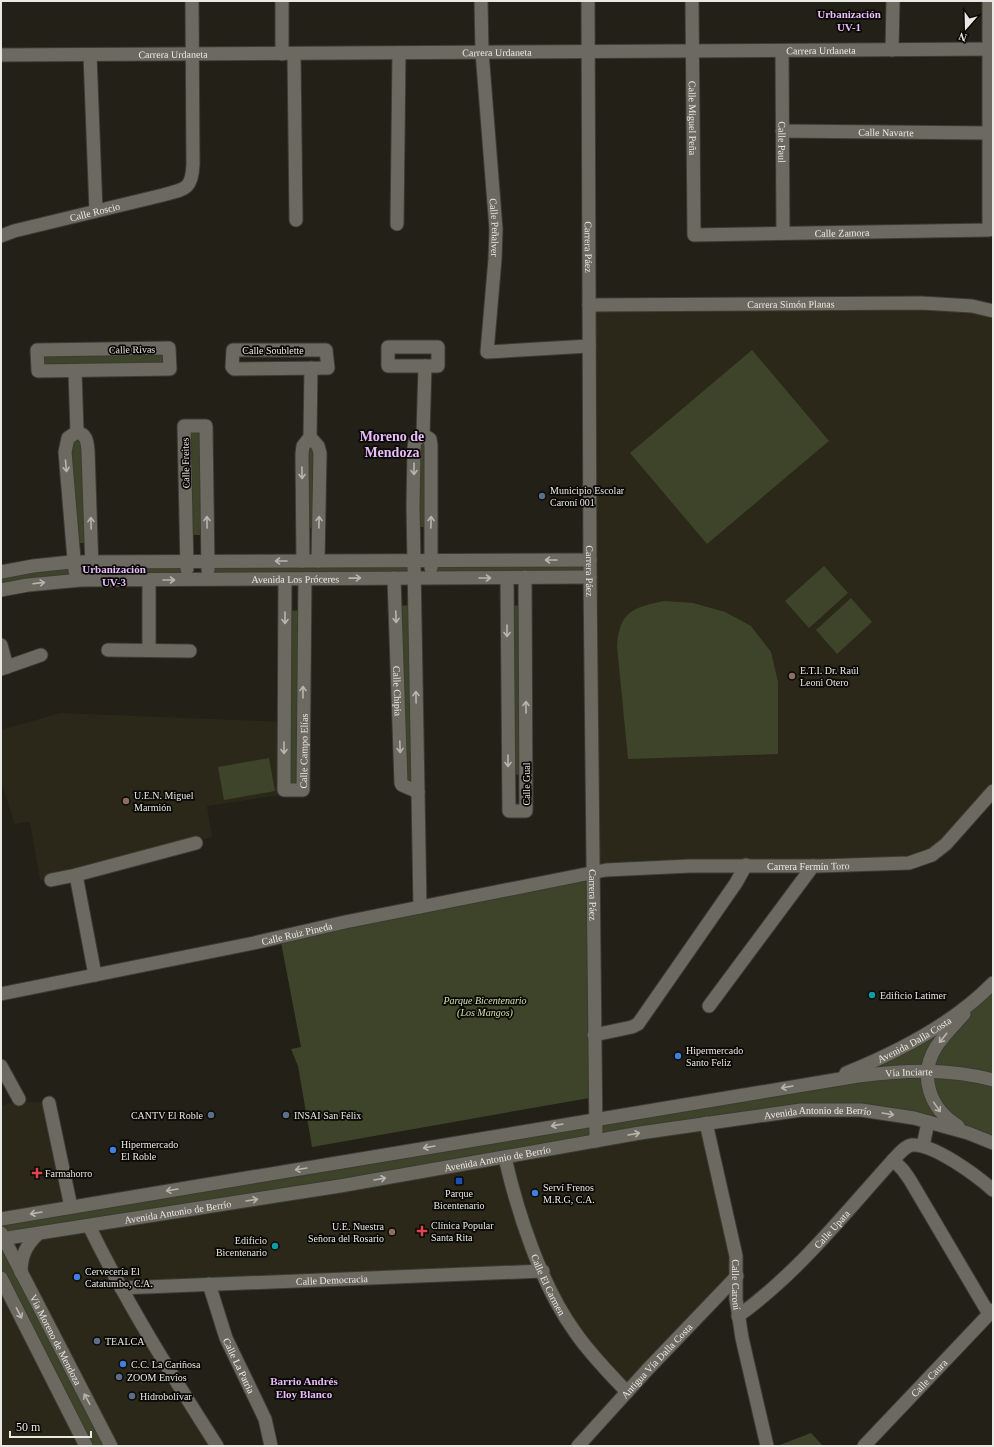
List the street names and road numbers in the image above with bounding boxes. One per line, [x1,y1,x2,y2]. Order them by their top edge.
street label: Carrera Urdaneta [786,45,856,56]
street label: Carrera Urdaneta [462,47,532,58]
street label: Carrera Urdaneta [138,49,208,60]
street label: Calle Miguel Peña [687,81,698,156]
street label: Calle Paul [776,121,788,163]
street label: Calle Navarte [858,127,914,138]
street label: Calle Peñalver [488,198,501,258]
street label: Calle Roscio [69,201,121,223]
street label: Carrera Páez [583,221,594,273]
street label: Calle Zamora [814,227,870,239]
street label: Carrera Simón Planas [747,299,835,310]
street label: Calle Rivas [109,344,155,355]
street label: Calle Soublette [242,345,304,356]
street label: Calle Freites [180,437,191,488]
street label: Carrera Páez [584,545,595,597]
street label: Avenida Los Próceres [251,573,339,585]
street label: Calle Chipia [391,666,404,717]
street label: Calle Campo Elías [298,713,310,789]
street label: Calle Gual [521,762,532,806]
street label: Carrera Fermín Toro [767,860,850,872]
street label: Carrera Páez [587,869,599,921]
street label: Calle Ruiz Pineda [260,920,334,947]
street label: Avenida Dalla Costa [876,1014,954,1065]
street label: Vía Inciarte [885,1066,933,1079]
street label: Avenida Antonio de Berrío [763,1105,872,1121]
street label: Avenida Antonio de Berrío [443,1144,552,1173]
street label: Avenida Antonio de Berrío [124,1198,232,1226]
street label: Calle Upata [812,1208,852,1251]
street label: Calle El Carmen [529,1252,568,1317]
street label: Calle Caroní [730,1259,743,1311]
street label: Calle Democracia [296,1273,369,1287]
street label: Vía Moreno de Mendoza [28,1293,84,1387]
street label: Antigua Vía Dalla Costa [619,1321,695,1401]
street label: Calle La Patria [221,1336,257,1396]
street label: Calle Caura [909,1357,950,1399]

